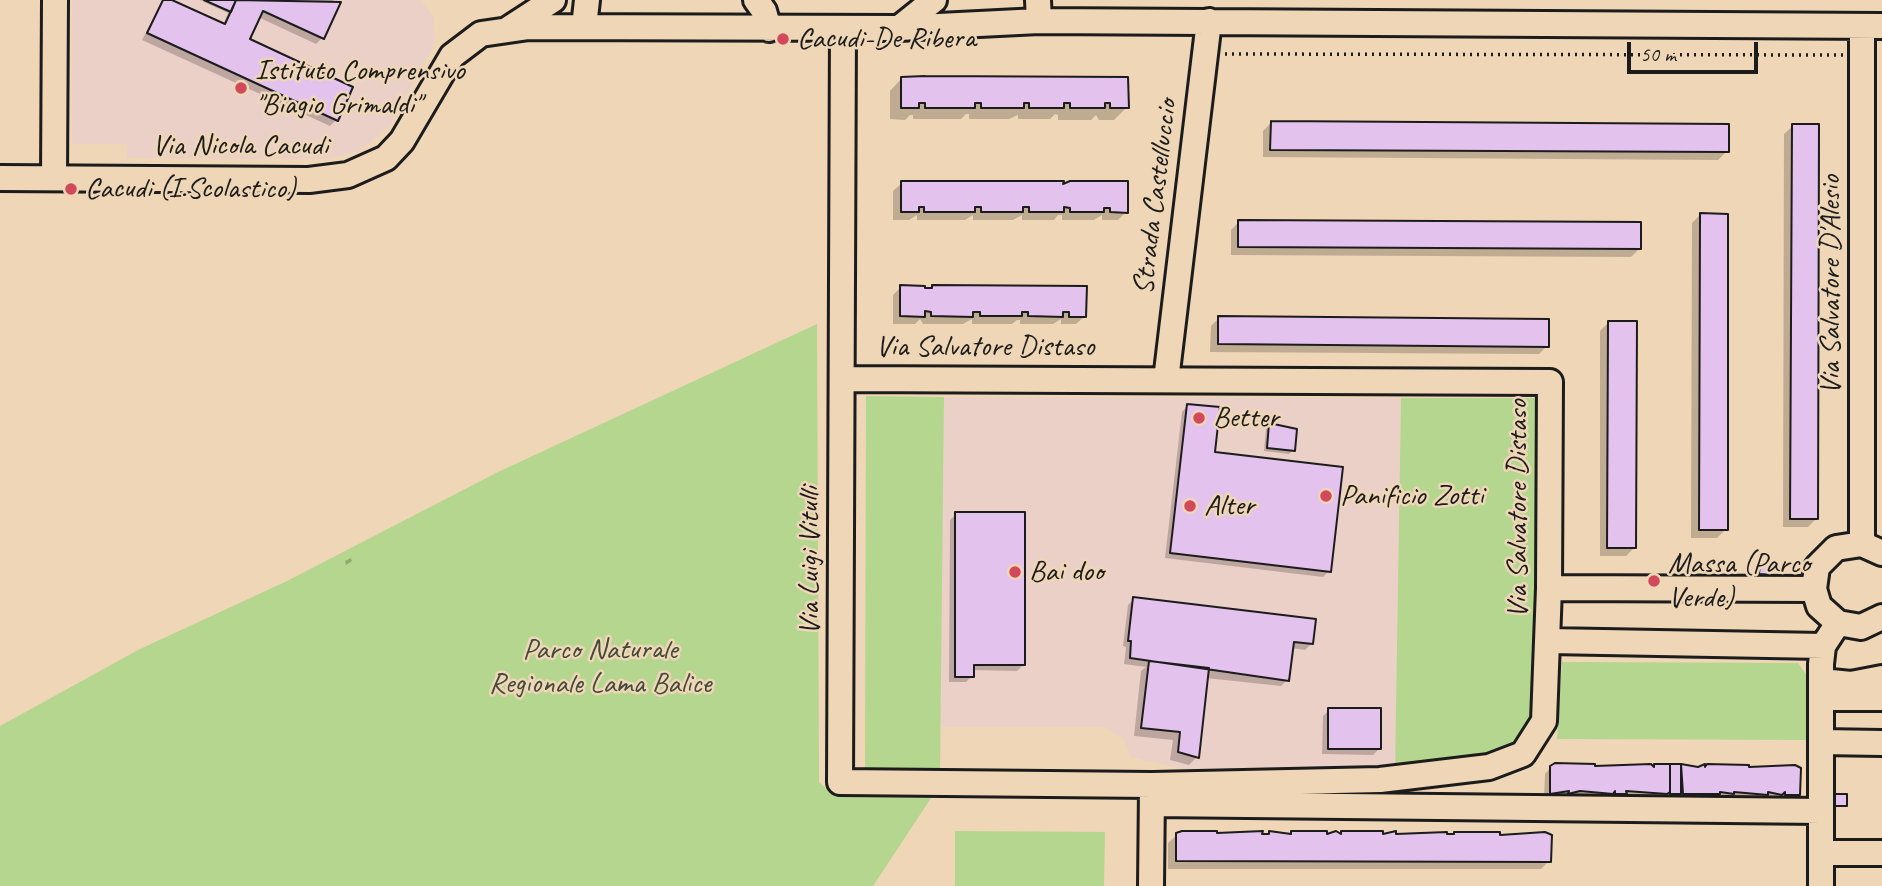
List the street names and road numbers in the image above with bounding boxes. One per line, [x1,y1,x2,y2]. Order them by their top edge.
street label: Strada Castelluccio [1126,97,1186,297]
street label: Via Nicola Cacudi [152,128,328,164]
street label: Via Salvatore D'Alesio [1813,175,1849,395]
street label: Via Salvatore Distaso [876,329,1094,365]
street label: Via Salvatore Distaso [1500,400,1536,618]
street label: Via Luigi Vitulli [792,487,828,635]

